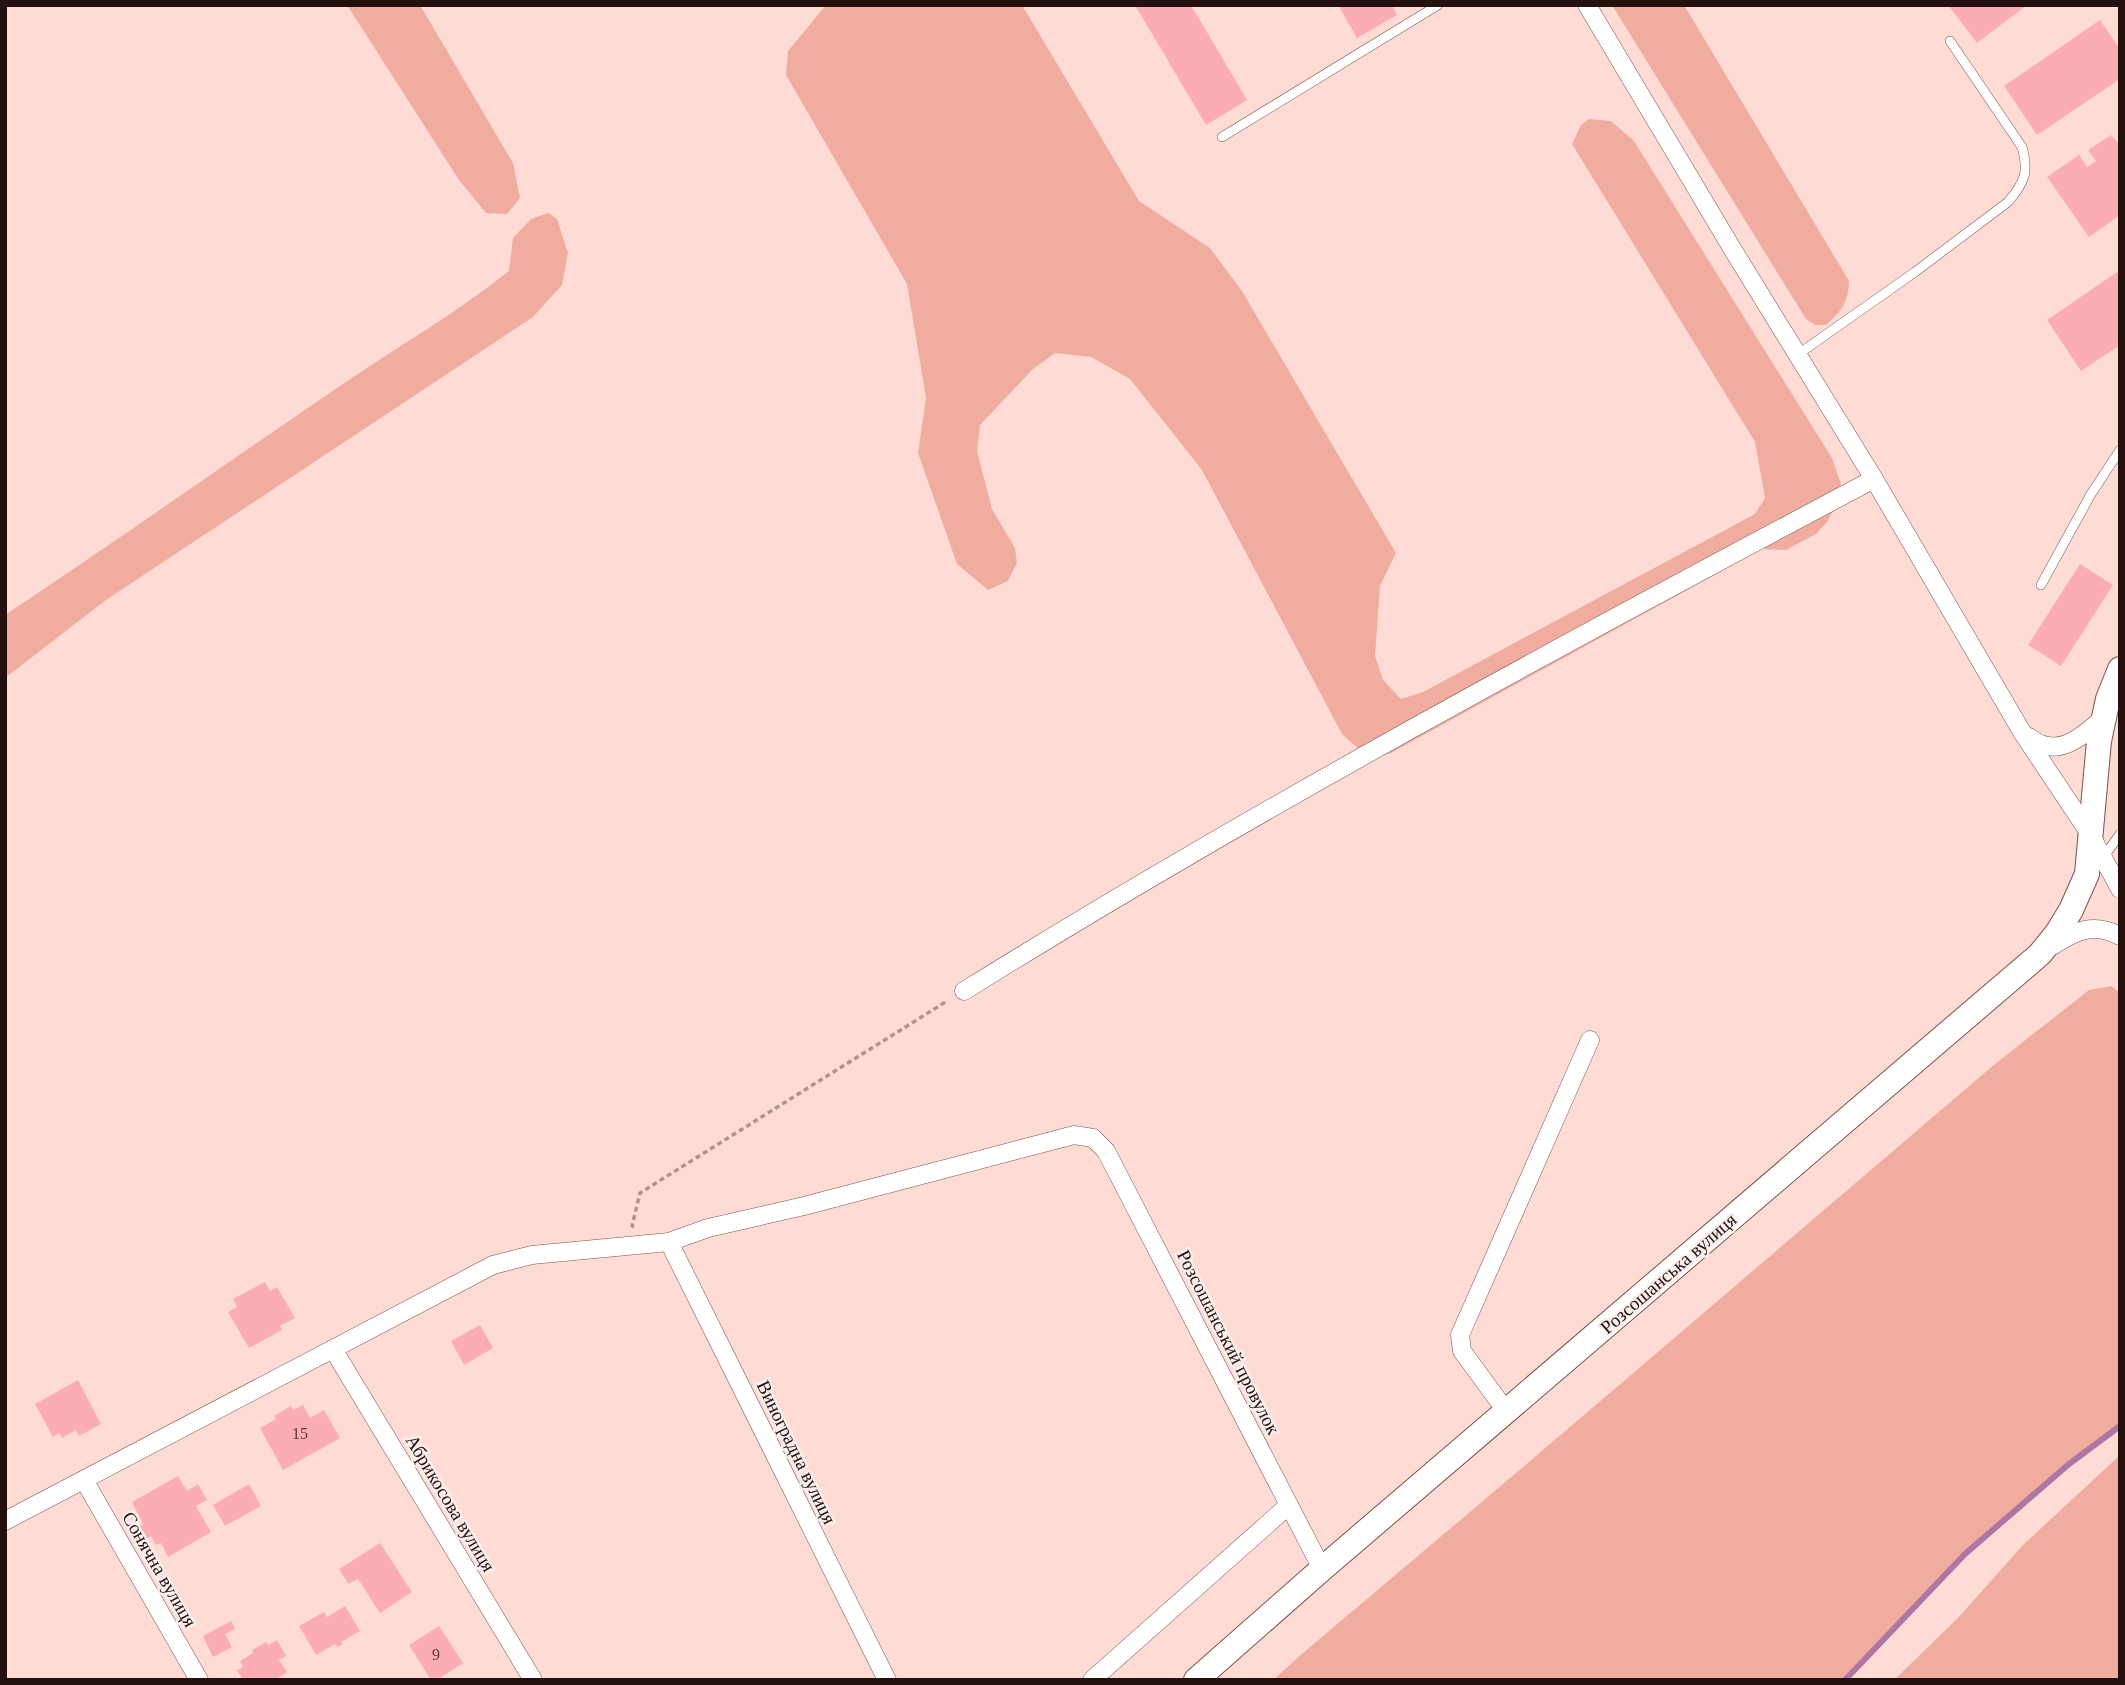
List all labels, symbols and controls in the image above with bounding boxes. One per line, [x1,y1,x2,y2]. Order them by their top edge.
street label: Розсошанська вулиця [1596,1209,1741,1338]
street label: Розсошанський провулок [1173,1247,1285,1439]
street label: Виноградна вулиця [753,1377,840,1528]
house number: 15 [292,1425,308,1442]
street label: Абрикосова вулиця [401,1431,500,1576]
street label: Сонячна вулиця [118,1508,201,1631]
house number: 9 [432,1646,440,1663]

